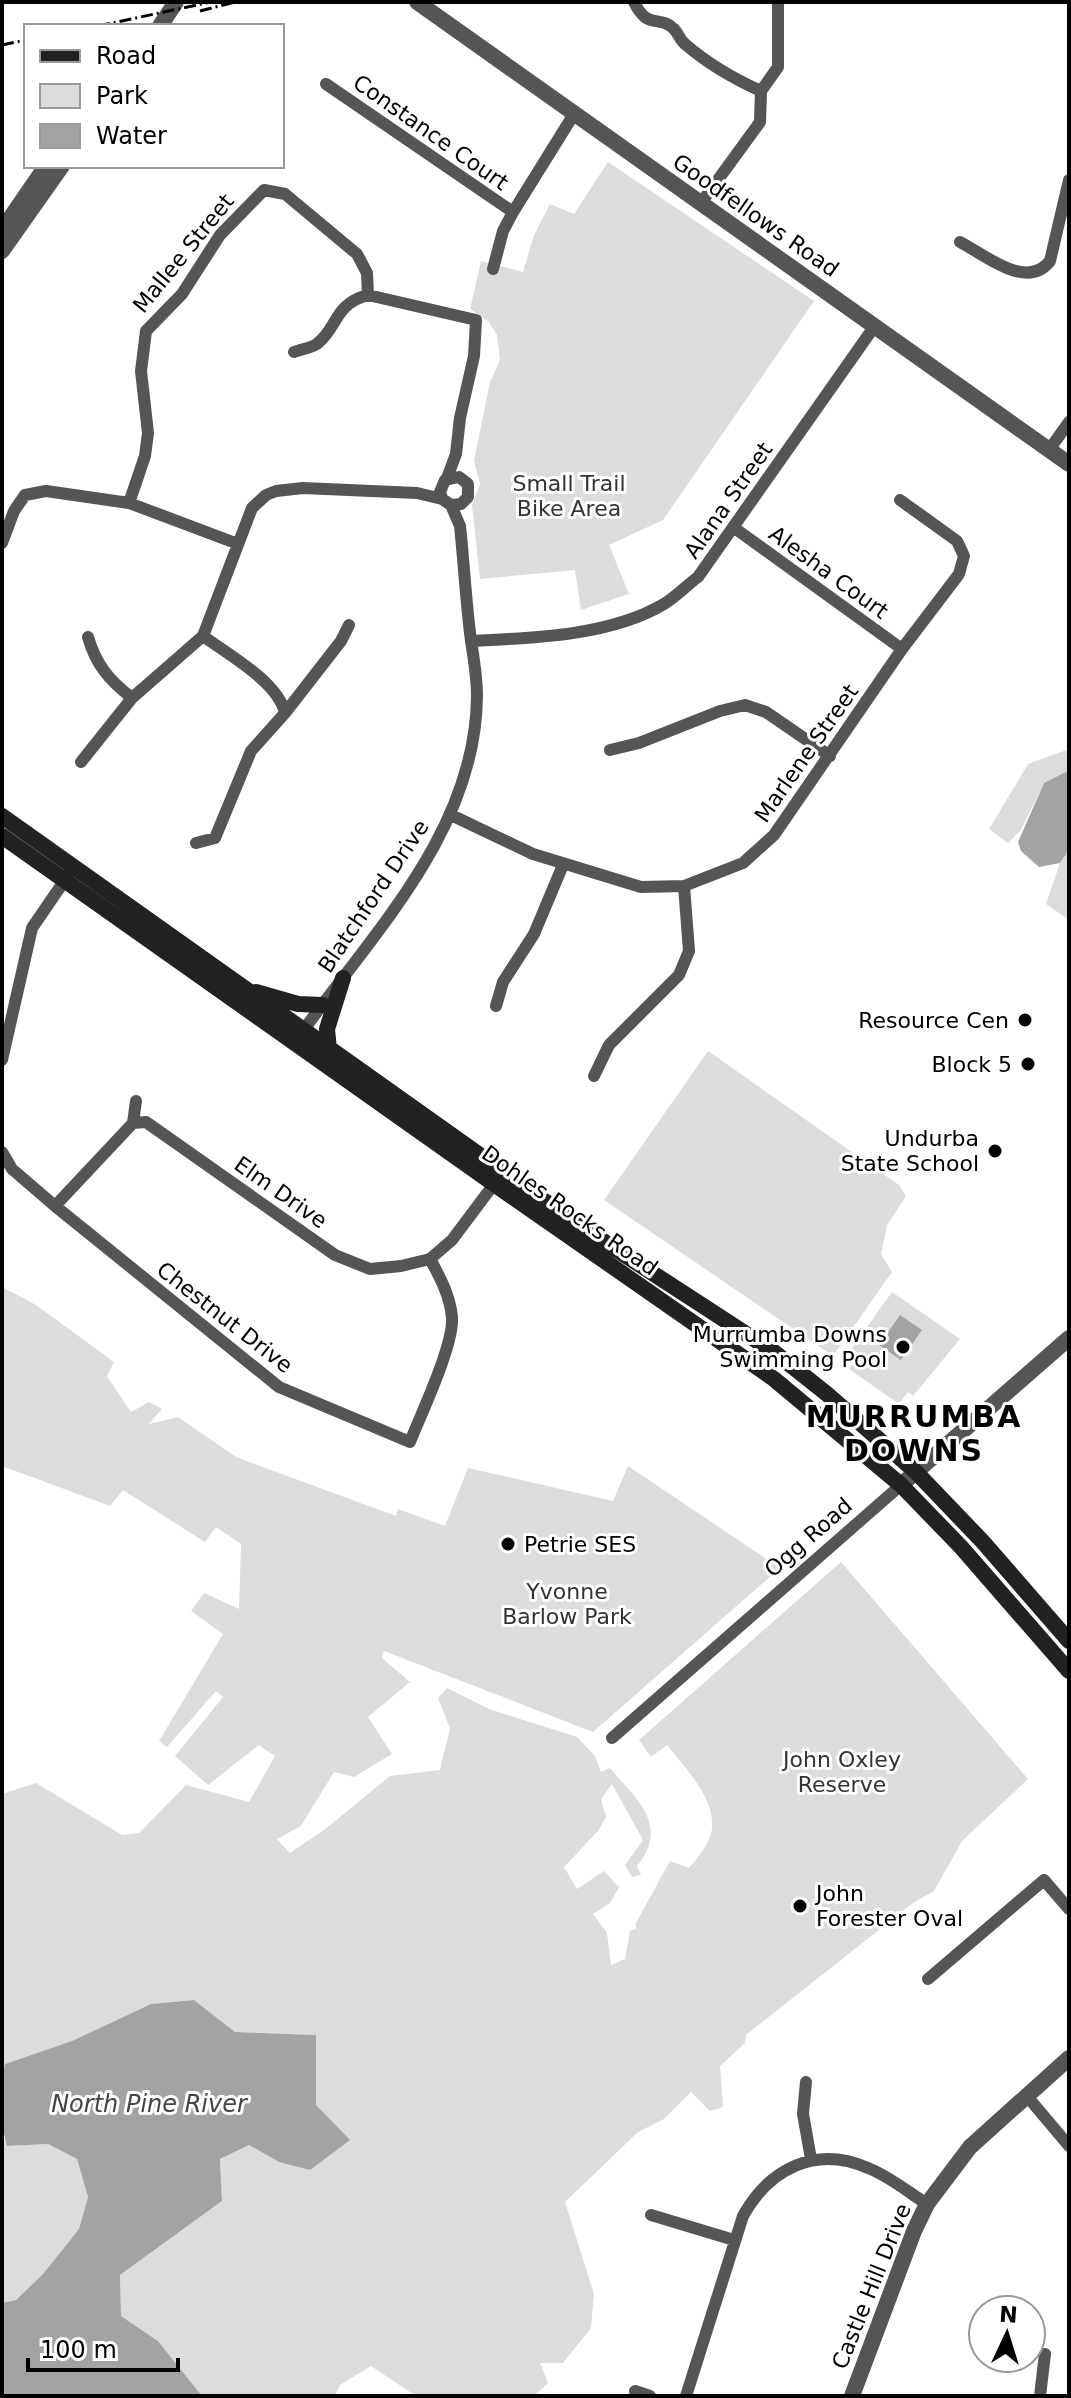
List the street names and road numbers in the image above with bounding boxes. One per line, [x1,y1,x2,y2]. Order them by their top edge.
street label: Constance Court [348,70,513,195]
street label: Goodfellows Road [668,149,843,282]
street label: Mallee Street [128,189,239,318]
street label: Alana Street [679,437,778,563]
street label: Alesha Court [764,521,893,624]
street label: Marlene Street [750,679,863,827]
street label: Blatchford Drive [313,815,434,977]
street label: Dohles Rocks Road [477,1140,662,1281]
street label: Elm Drive [230,1151,332,1233]
street label: Chestnut Drive [152,1257,297,1378]
street label: Ogg Road [760,1493,857,1582]
street label: Castle Hill Drive [827,2200,916,2373]

